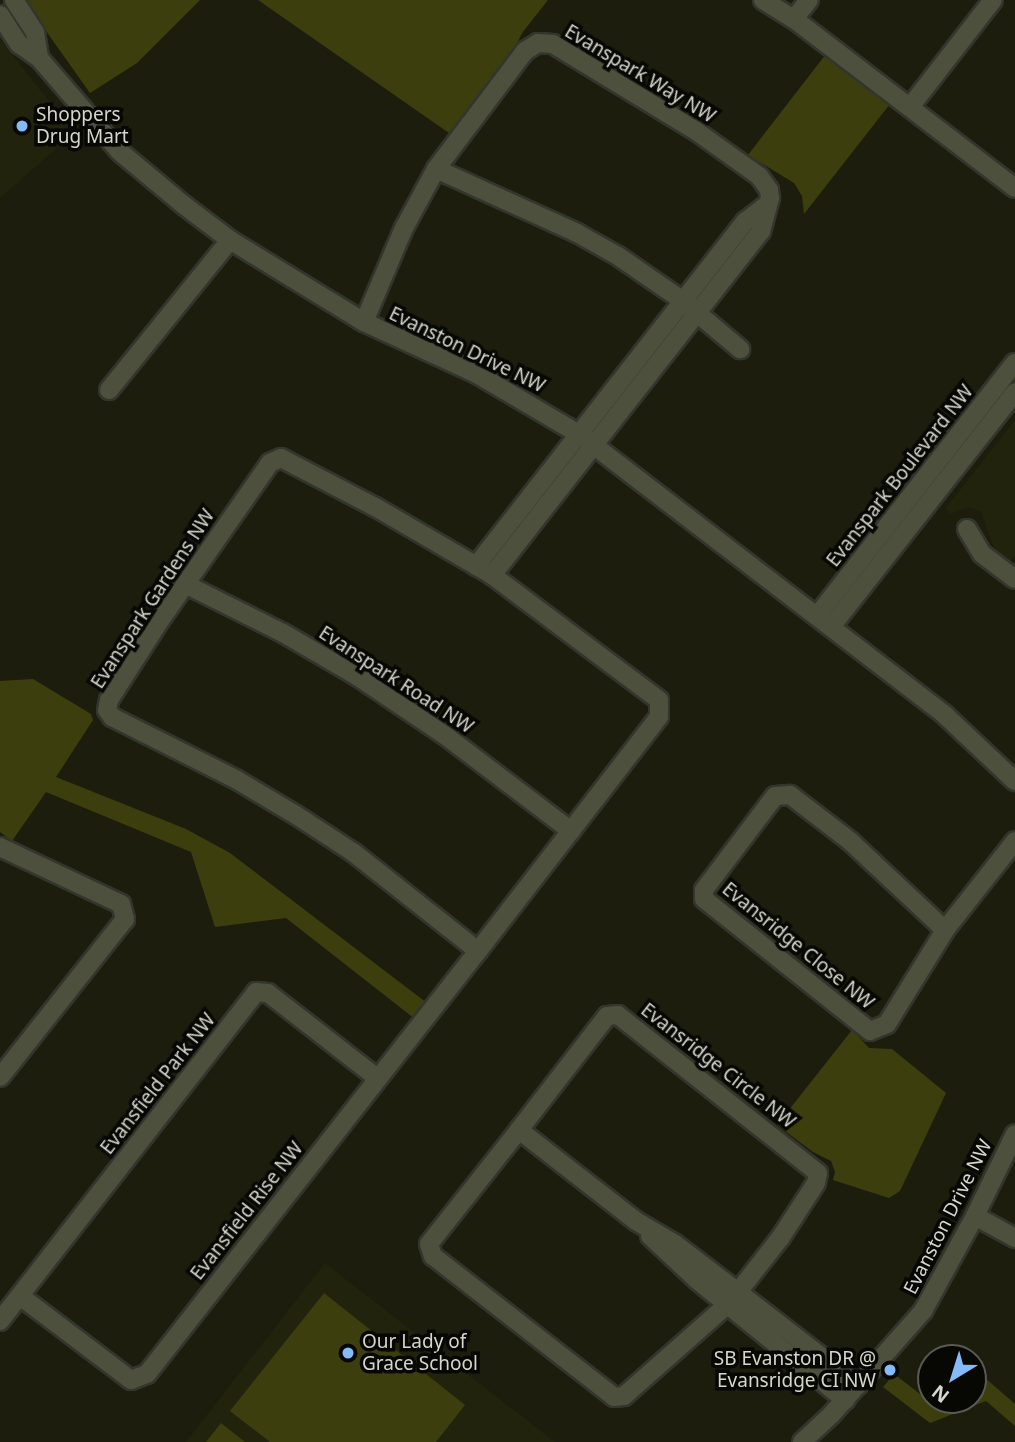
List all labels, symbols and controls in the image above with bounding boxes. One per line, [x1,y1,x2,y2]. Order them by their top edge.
street label: Evanspark Way NW [561,20,719,128]
place label: Shoppers Drug Mart [36,104,129,148]
marker: Shoppers Drug Mart [14,118,30,134]
street label: Evanston Drive NW [385,302,549,398]
street label: Evanspark Boulevard NW [822,381,978,571]
street label: Evanspark Gardens NW [86,505,220,693]
street label: Evanspark Road NW [314,622,478,738]
street label: Evansridge Close NW [717,878,879,1014]
street label: Evansridge Circle NW [636,999,800,1133]
street label: Evansfield Park NW [96,1009,220,1159]
street label: Evanston Drive NW [899,1136,997,1298]
street label: Evansfield Rise NW [186,1137,308,1285]
place label: Our Lady of Grace School [362,1331,478,1375]
north arrow [917,1344,987,1414]
marker: Our Lady of Grace School [340,1345,356,1361]
place label: SB Evanston DR @ Evansridge CI NW [714,1348,876,1392]
marker: SB Evanston DR @ Evansridge CI NW [882,1362,898,1378]
text: N [926,1379,954,1409]

